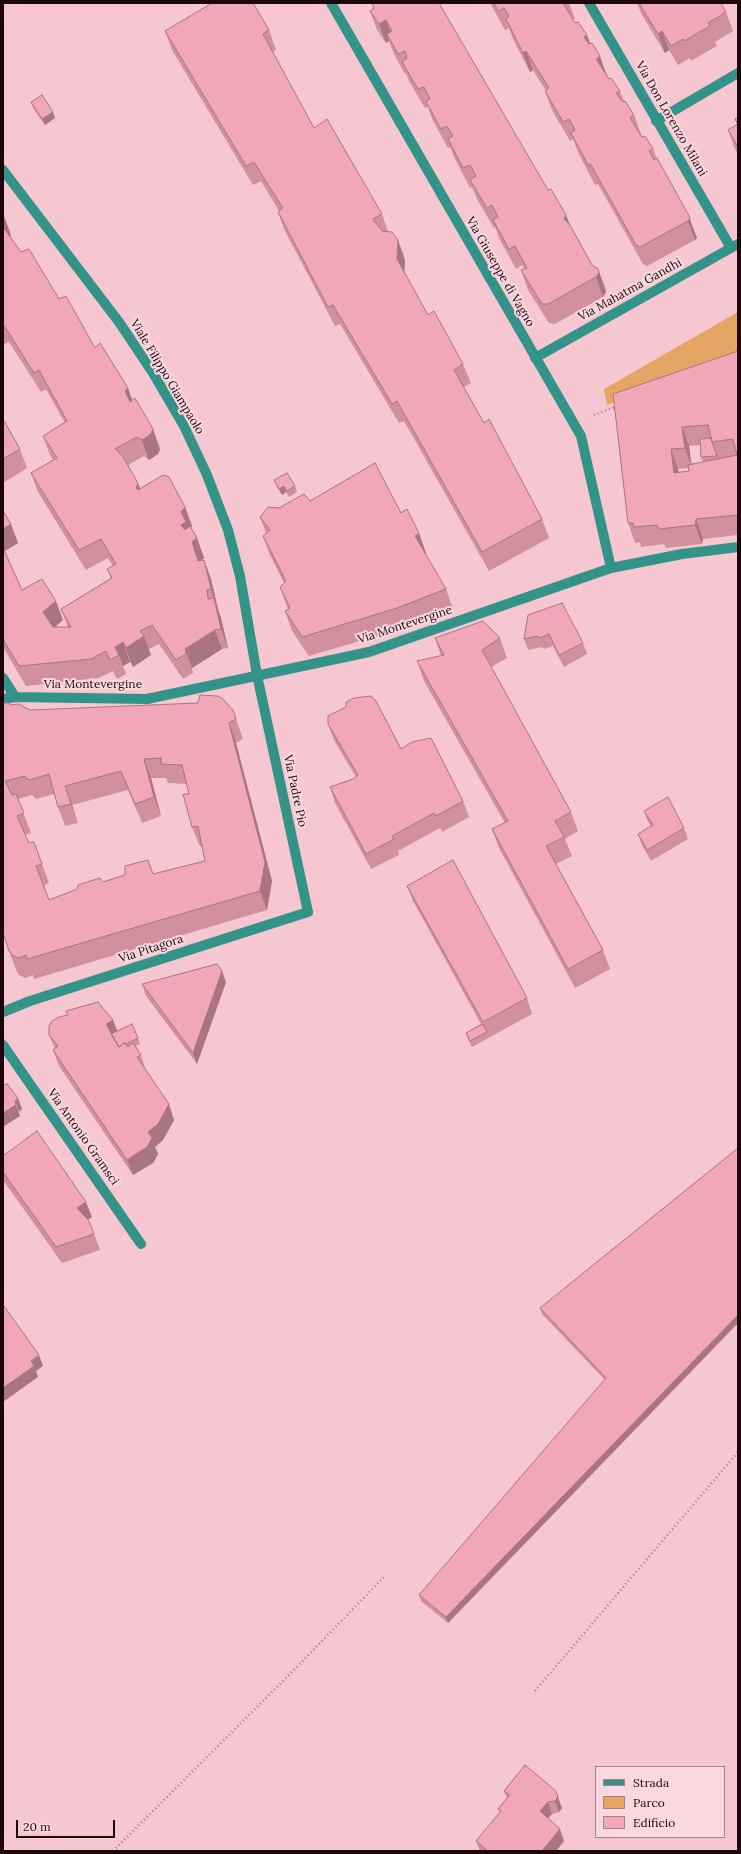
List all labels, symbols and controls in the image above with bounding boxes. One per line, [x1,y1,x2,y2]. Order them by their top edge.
street label: Via Don Lorenzo Milani [632,59,710,179]
street label: Via Giuseppe di Vagno [463,215,537,329]
street label: Via Mahatma Gandhi [576,256,684,324]
street label: Viale Filippo Giampaolo [127,317,207,437]
street label: Via Montevergine [356,603,454,647]
street label: Via Montevergine [44,678,142,692]
street label: Via Padre Pio [280,754,310,828]
street label: Via Pitagora [117,932,185,966]
street label: Via Antonio Gramsci [44,1086,122,1188]
legend [595,1766,725,1838]
text: Strada [633,1775,669,1790]
text: Parco [633,1795,665,1810]
scale bar [18,1812,117,1838]
text: Edificio [633,1815,675,1830]
text: 20 m [23,1819,51,1834]

